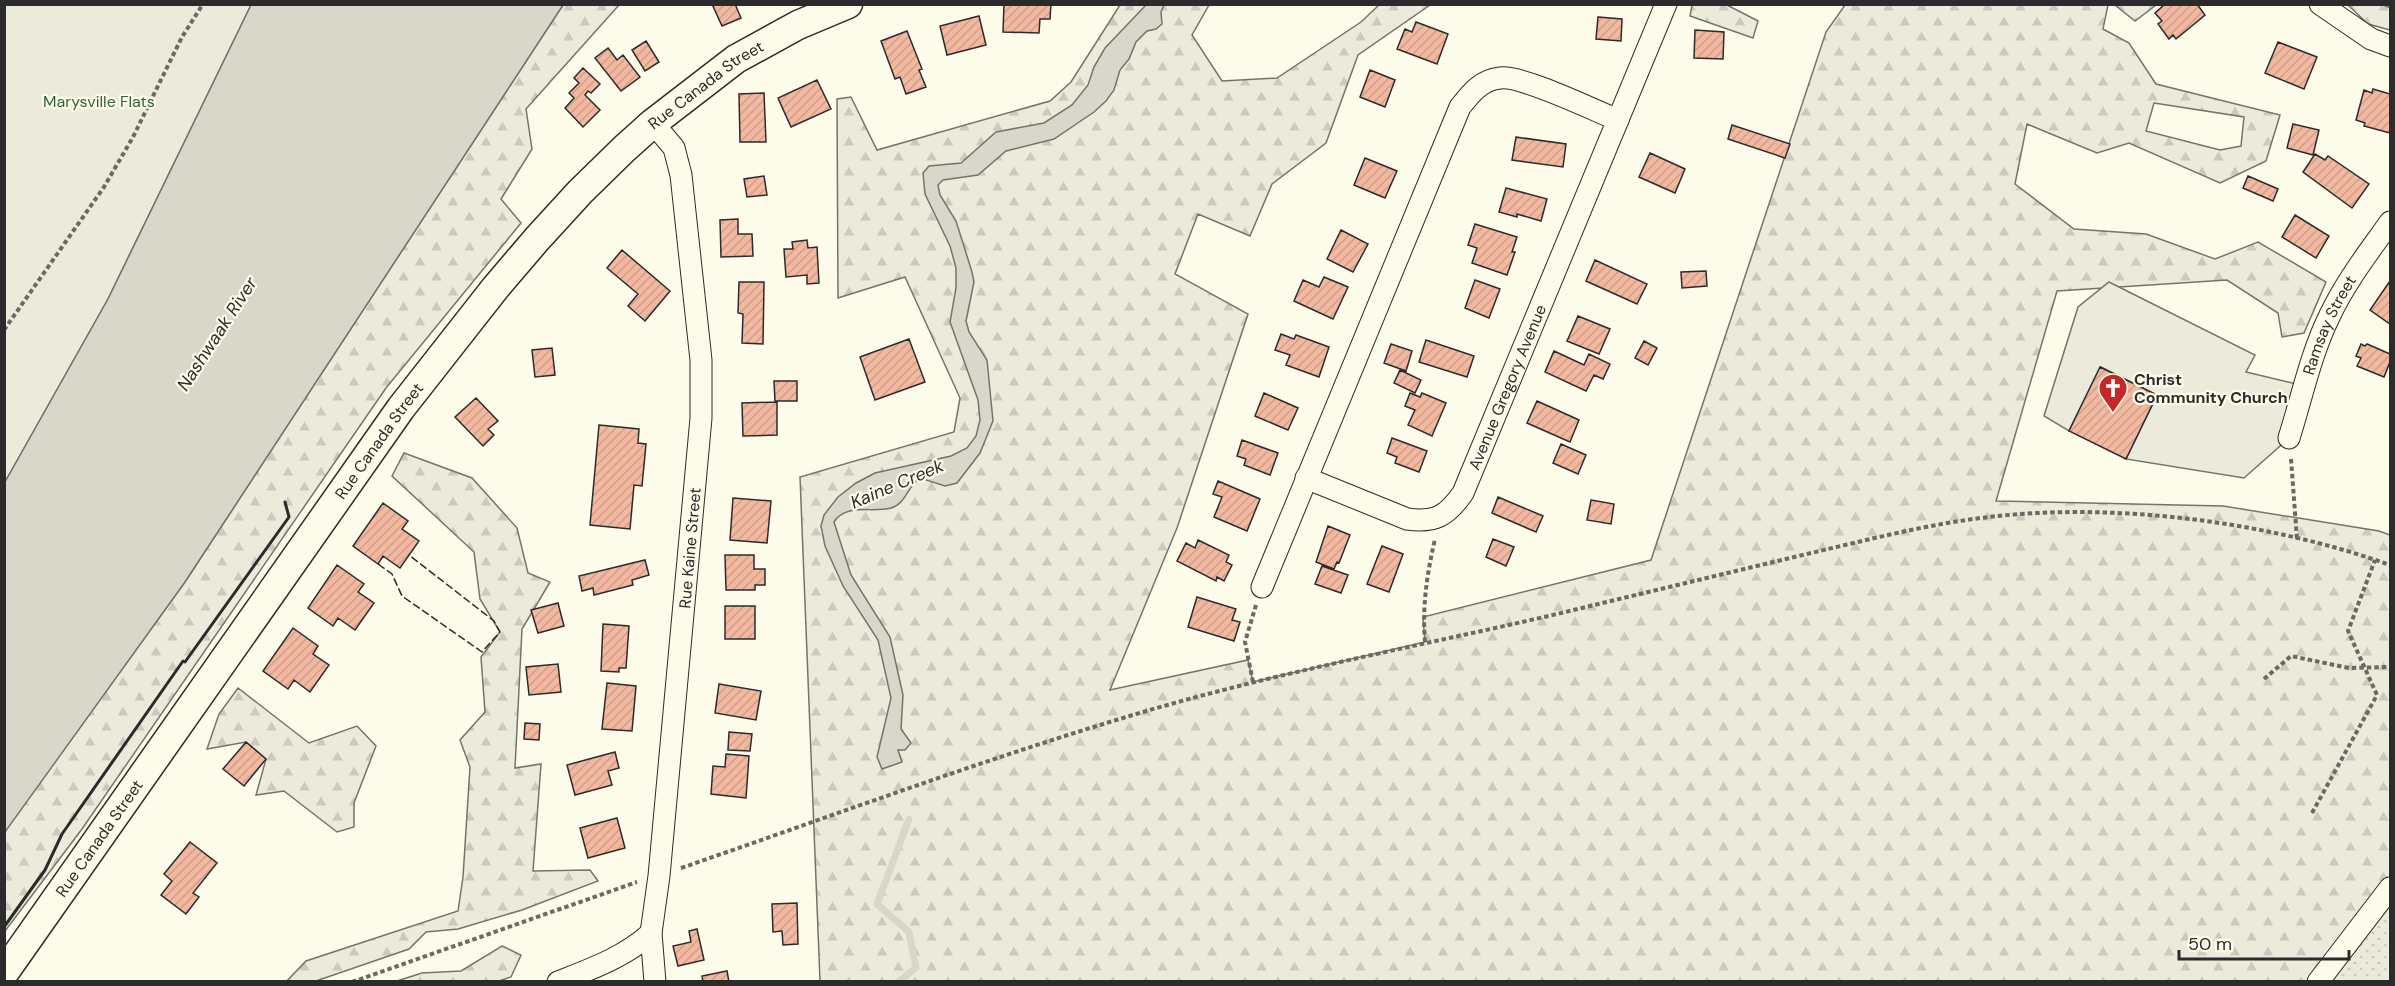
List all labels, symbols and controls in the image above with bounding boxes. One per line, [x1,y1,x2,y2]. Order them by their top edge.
street label: Rue Canada Street [643,35,767,134]
park label: Marysville Flats [43,91,155,112]
water label: Nashwaak River [171,271,263,395]
street label: Ramsay Street [2298,271,2360,377]
street label: Avenue Gregory Avenue [1463,301,1551,473]
place label: Christ Community Church [2134,369,2288,408]
church icon: Christ Community Church [2097,372,2129,414]
street label: Rue Canada Street [330,378,428,503]
water label: Kaine Creek [847,453,948,514]
street label: Rue Kaine Street [674,487,706,609]
street label: Rue Canada Street [50,775,147,901]
scale bar [2179,923,2348,961]
text: 50 m [2188,932,2232,956]

